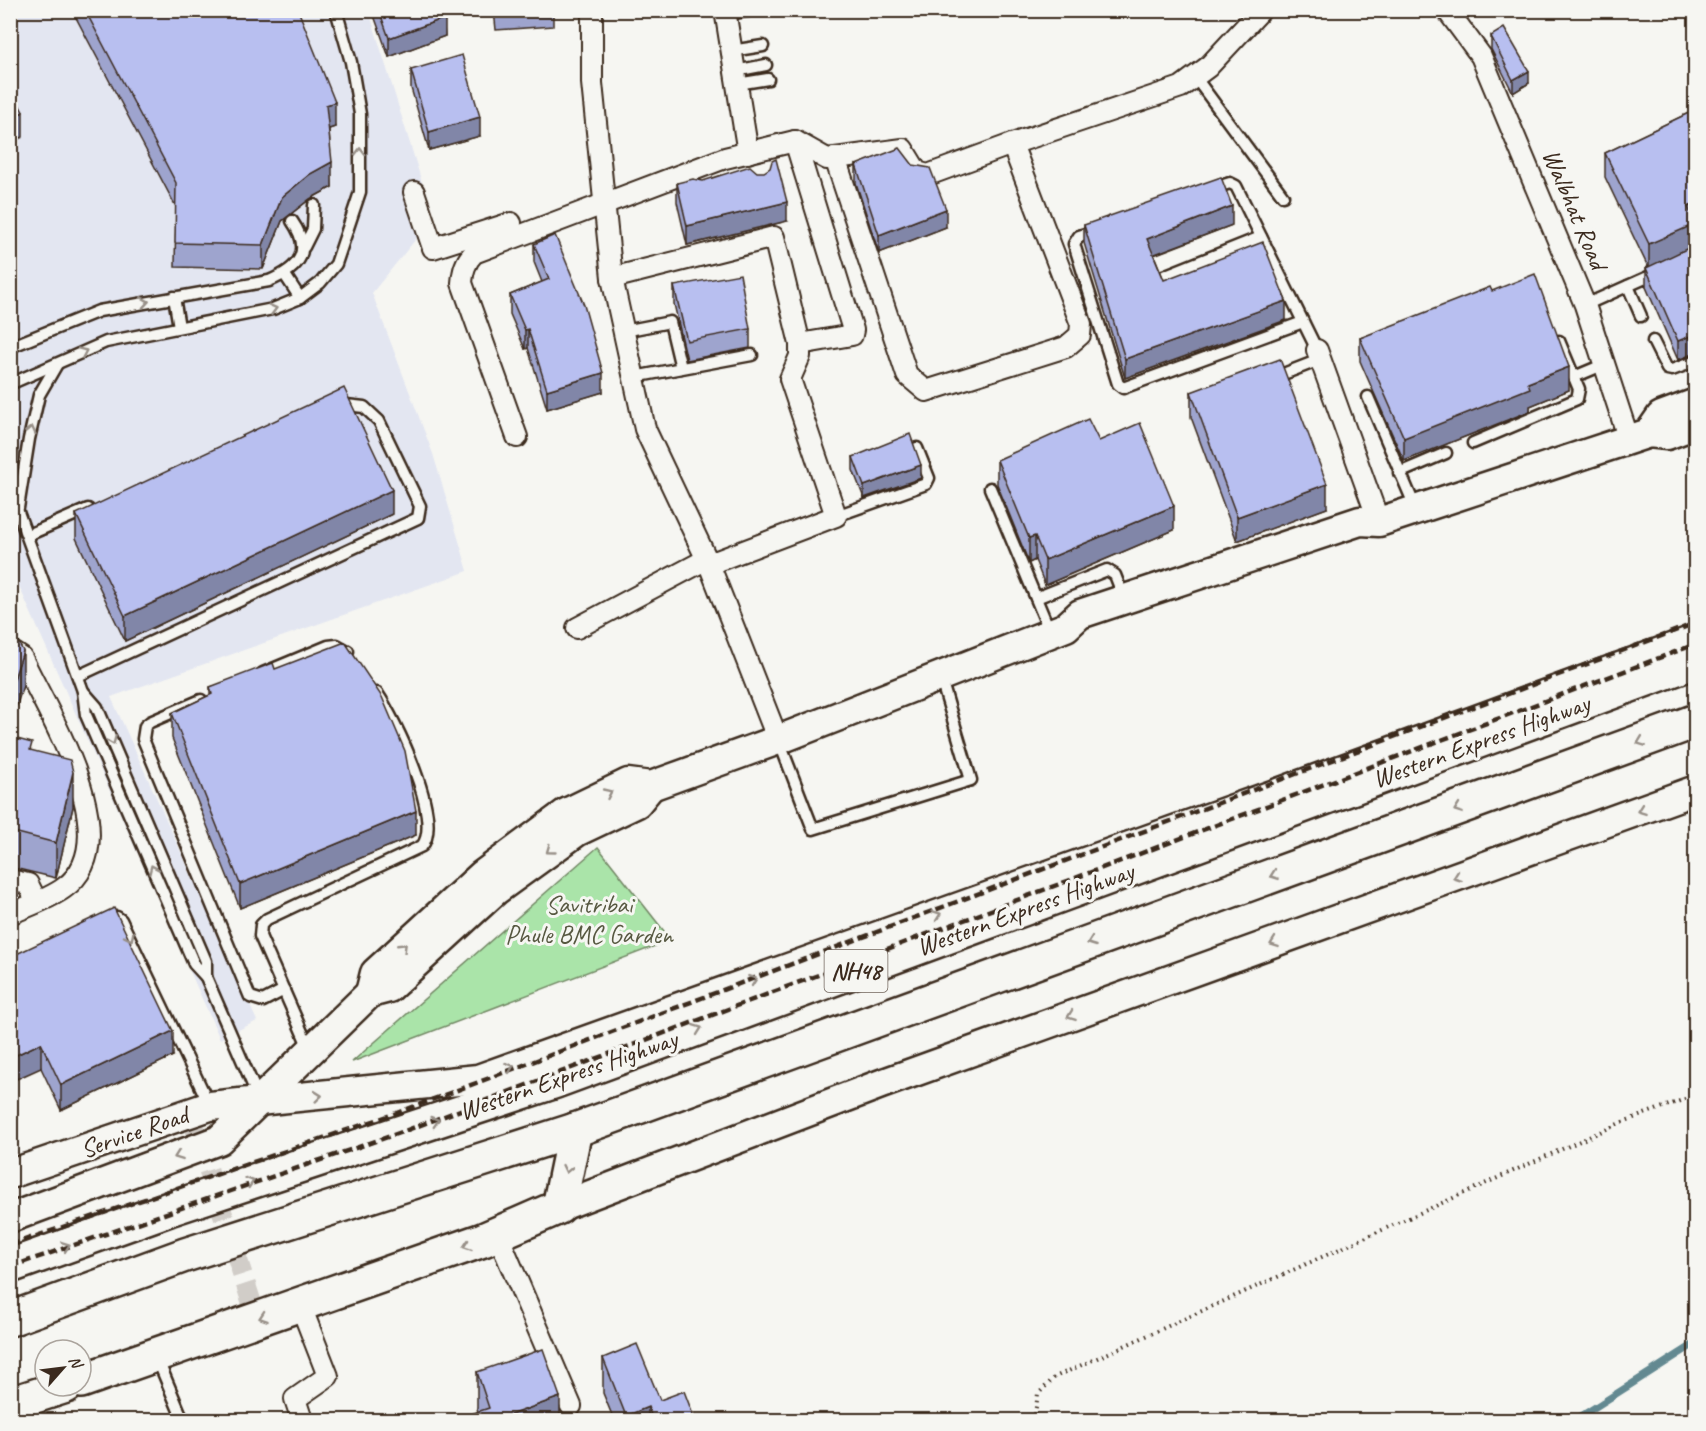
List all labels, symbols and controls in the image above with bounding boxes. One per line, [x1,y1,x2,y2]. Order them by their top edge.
street label: Walbhat Road [1535,144,1617,278]
one-way arrow [354,147,366,156]
one-way arrow [140,296,150,309]
one-way arrow [268,303,278,316]
one-way arrow [77,347,88,359]
one-way arrow [24,425,37,435]
street label: Western Express Highway [1368,686,1596,796]
one-way arrow [1636,734,1647,747]
one-way arrow [105,735,117,746]
one-way arrow [601,788,612,800]
one-way arrow [1453,801,1463,814]
one-way arrow [1636,803,1646,816]
one-way arrow [546,843,557,854]
street label: Western Express Highway [912,854,1140,964]
one-way arrow [148,865,160,876]
one-way arrow [1269,868,1280,881]
one-way arrow [1453,870,1463,883]
park label: Savitribai Phule BMC Garden [505,888,674,951]
one-way arrow [931,909,942,922]
one-way arrow [122,931,134,942]
one-way arrow [1086,935,1097,948]
one-way arrow [1269,935,1280,948]
one-way arrow [396,943,406,954]
road number: NH48 [824,950,888,992]
one-way arrow [747,975,758,988]
one-way arrow [1066,1008,1076,1021]
street label: Western Express Highway [455,1022,683,1128]
one-way arrow [692,1023,703,1036]
one-way arrow [505,1062,515,1075]
one-way arrow [314,1090,323,1103]
street label: Service Road [76,1097,196,1166]
one-way arrow [429,1116,440,1128]
one-way arrow [173,1149,184,1161]
one-way arrow [561,1163,574,1173]
one-way arrow [244,1177,255,1190]
one-way arrow [462,1238,473,1251]
one-way arrow [60,1241,70,1254]
one-way arrow [258,1310,269,1323]
north arrow [33,1338,93,1398]
text: N [64,1352,88,1373]

